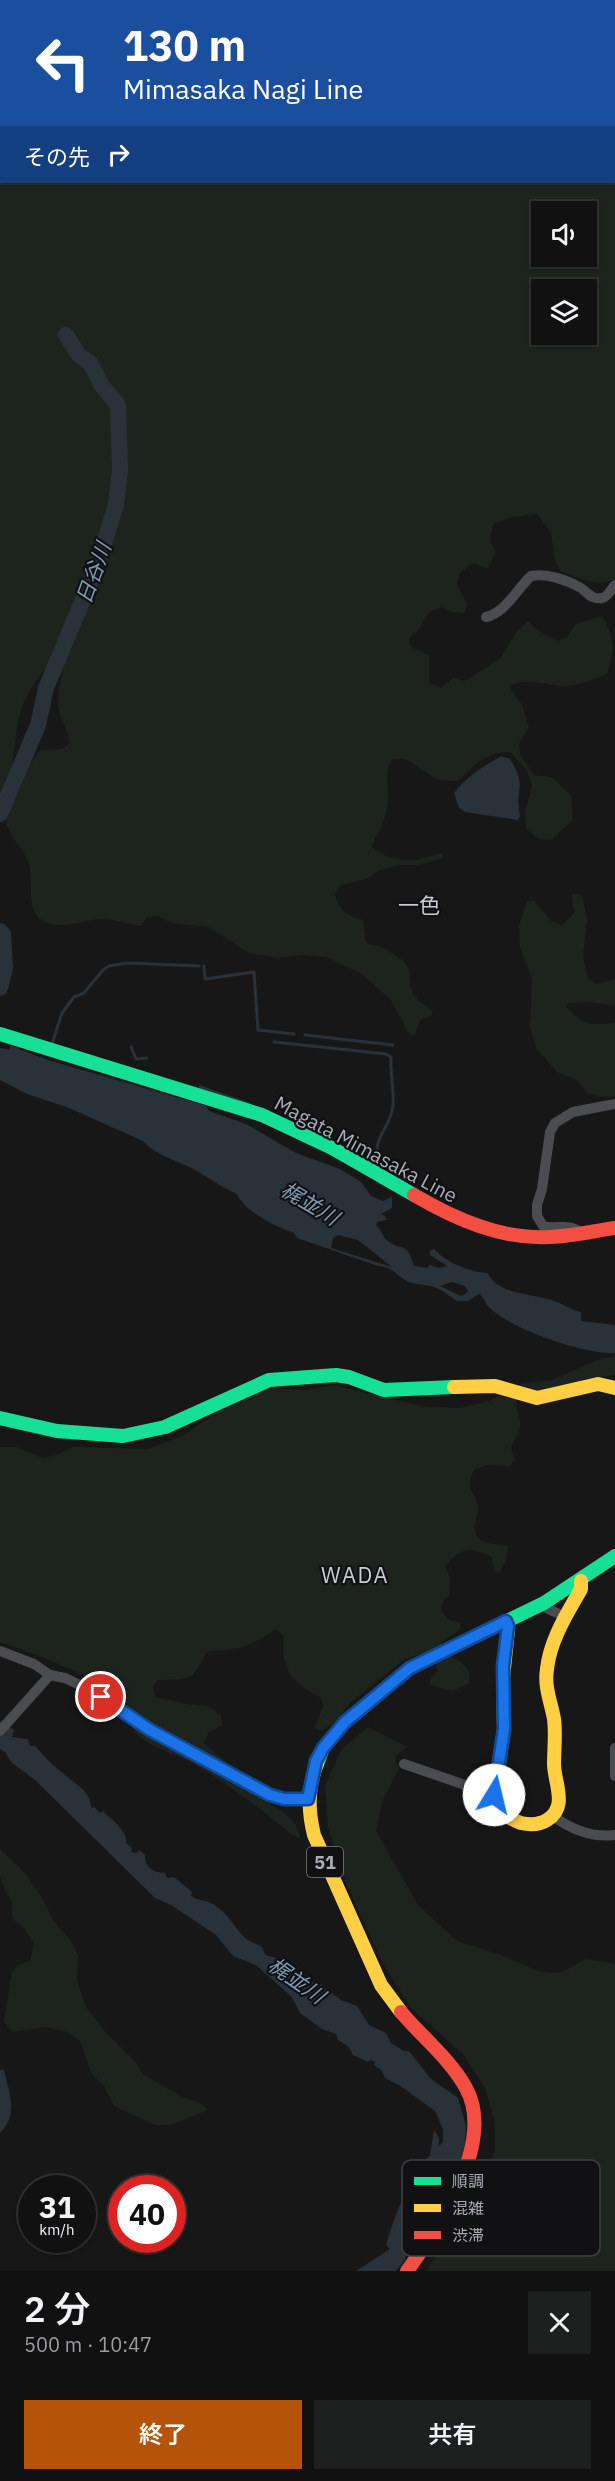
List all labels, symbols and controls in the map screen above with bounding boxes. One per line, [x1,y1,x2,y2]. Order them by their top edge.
text: 130 m [123,18,246,73]
icon: left [24,24,102,102]
text: Mimasaka Nagi Line [123,71,363,106]
icon: right [102,138,135,171]
text: その先 [24,142,90,171]
map controls [531,201,597,345]
button: sound [531,201,597,267]
button: layers [531,279,597,345]
water label: 日谷川 [69,537,118,607]
district label: 一色 [398,891,440,919]
street label: Magata Mimasaka Line [270,1089,462,1209]
water label: 梶並川 [276,1175,346,1232]
district label: WADA [321,1560,389,1589]
pin [75,1671,126,1722]
icon: arrive [84,1680,117,1713]
position arrow [462,1763,526,1827]
road number: 51 [307,1847,343,1877]
water label: 梶並川 [263,1950,332,2011]
legend [402,2160,600,2256]
text: 順調 [452,2171,484,2191]
speed limit sign: 40 [108,2175,186,2253]
text: 31 [39,2187,75,2226]
text: 混雑 [452,2198,484,2218]
text: km/h [39,2220,75,2239]
text: 渋滞 [452,2225,484,2245]
text: 2 分 [24,2285,90,2332]
button: close [528,2291,591,2354]
text: 500 m · 10:47 [24,2331,152,2358]
button: 終了 [24,2400,302,2469]
button: 共有 [314,2400,591,2469]

